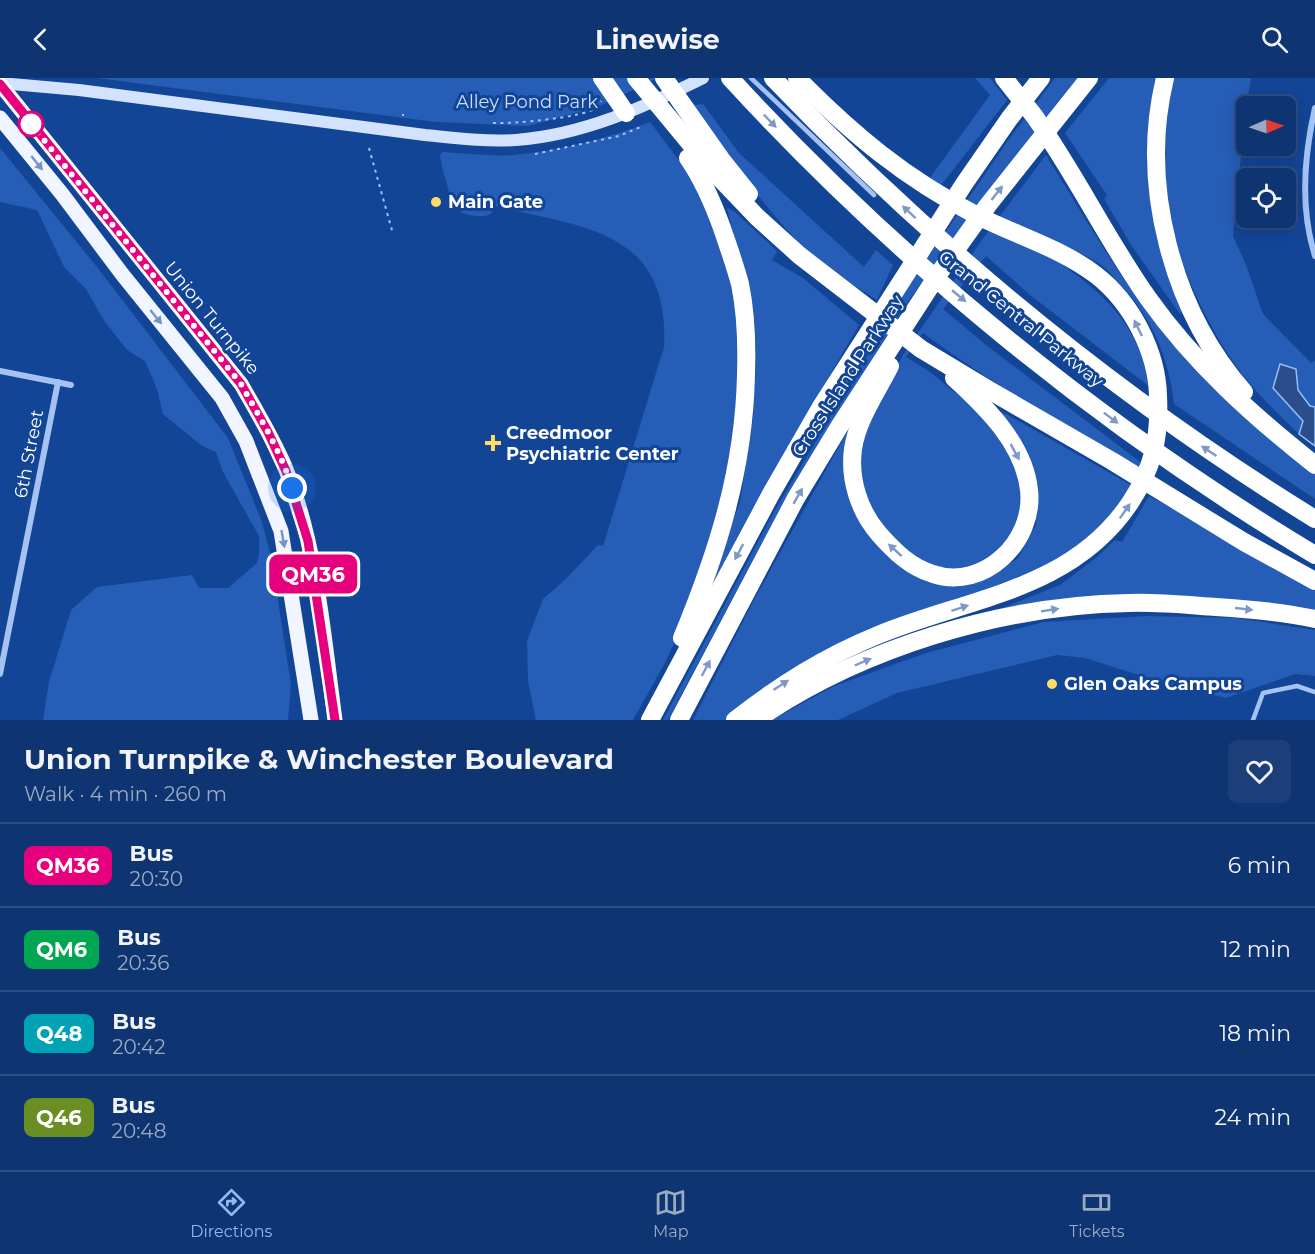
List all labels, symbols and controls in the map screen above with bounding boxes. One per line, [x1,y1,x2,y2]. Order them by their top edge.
icon: back [24,23,57,56]
text: Linewise [595,23,720,56]
icon: search [1258,23,1291,56]
park label: Alley Pond Park [456,91,598,113]
north arrow [1236,96,1296,156]
map controls [1236,96,1296,228]
unlabelled marker [18,111,44,137]
one-way arrow [763,113,777,128]
one-way arrow [31,155,44,171]
button: locate [1236,168,1296,228]
one-way arrow [991,185,1003,201]
place label: Main Gate [448,191,543,213]
marker: Main Gate [429,195,443,209]
one-way arrow [902,206,917,219]
street label: Grand Central Parkway [934,246,1108,392]
street label: Union Turnpike [160,257,264,379]
one-way arrow [951,290,967,303]
street label: Cross Island Parkway [788,291,909,461]
one-way arrow [150,310,162,325]
one-way arrow [1134,319,1143,336]
street label: 6th Street [10,408,48,500]
one-way arrow [1103,412,1119,425]
place label: Creedmoor Psychiatric Center [506,422,679,465]
marker: Creedmoor Psychiatric Center [484,434,502,452]
one-way arrow [1010,443,1020,460]
one-way arrow [1201,446,1217,457]
your location [277,473,307,503]
one-way arrow [792,488,803,504]
one-way arrow [1119,503,1130,520]
one-way arrow [278,530,287,549]
one-way arrow [735,543,745,561]
one-way arrow [888,544,903,557]
line badge: QM36 [271,554,355,594]
text: QM36 [281,562,345,587]
one-way arrow [951,602,969,612]
one-way arrow [1235,604,1254,614]
one-way arrow [1041,606,1060,615]
one-way arrow [854,657,872,667]
one-way arrow [701,660,711,677]
place label: Glen Oaks Campus [1064,673,1242,695]
marker: Glen Oaks Campus [1045,677,1059,691]
one-way arrow [773,680,790,691]
button: heart [1228,740,1291,803]
text: Union Turnpike & Winchester Boulevard [24,742,614,776]
text: Walk · 4 min · 260 m [24,782,227,806]
text: Bus [130,840,173,867]
text: 6 min [1228,852,1291,879]
text: QM36 [36,853,100,878]
text: 20:30 [130,867,183,891]
text: Bus [117,924,161,951]
text: 12 min [1221,936,1291,963]
text: QM6 [36,937,87,962]
text: 20:36 [117,951,169,975]
text: Bus [112,1008,156,1035]
text: 18 min [1219,1020,1291,1047]
text: Q48 [36,1021,82,1046]
text: 20:42 [112,1035,166,1059]
text: Bus [112,1092,155,1119]
text: 24 min [1215,1104,1291,1131]
text: Q46 [36,1105,82,1130]
text: 20:48 [112,1119,167,1143]
tab: Directions [190,1186,272,1241]
tab: Map [653,1186,688,1241]
tab: Tickets [1069,1186,1125,1241]

